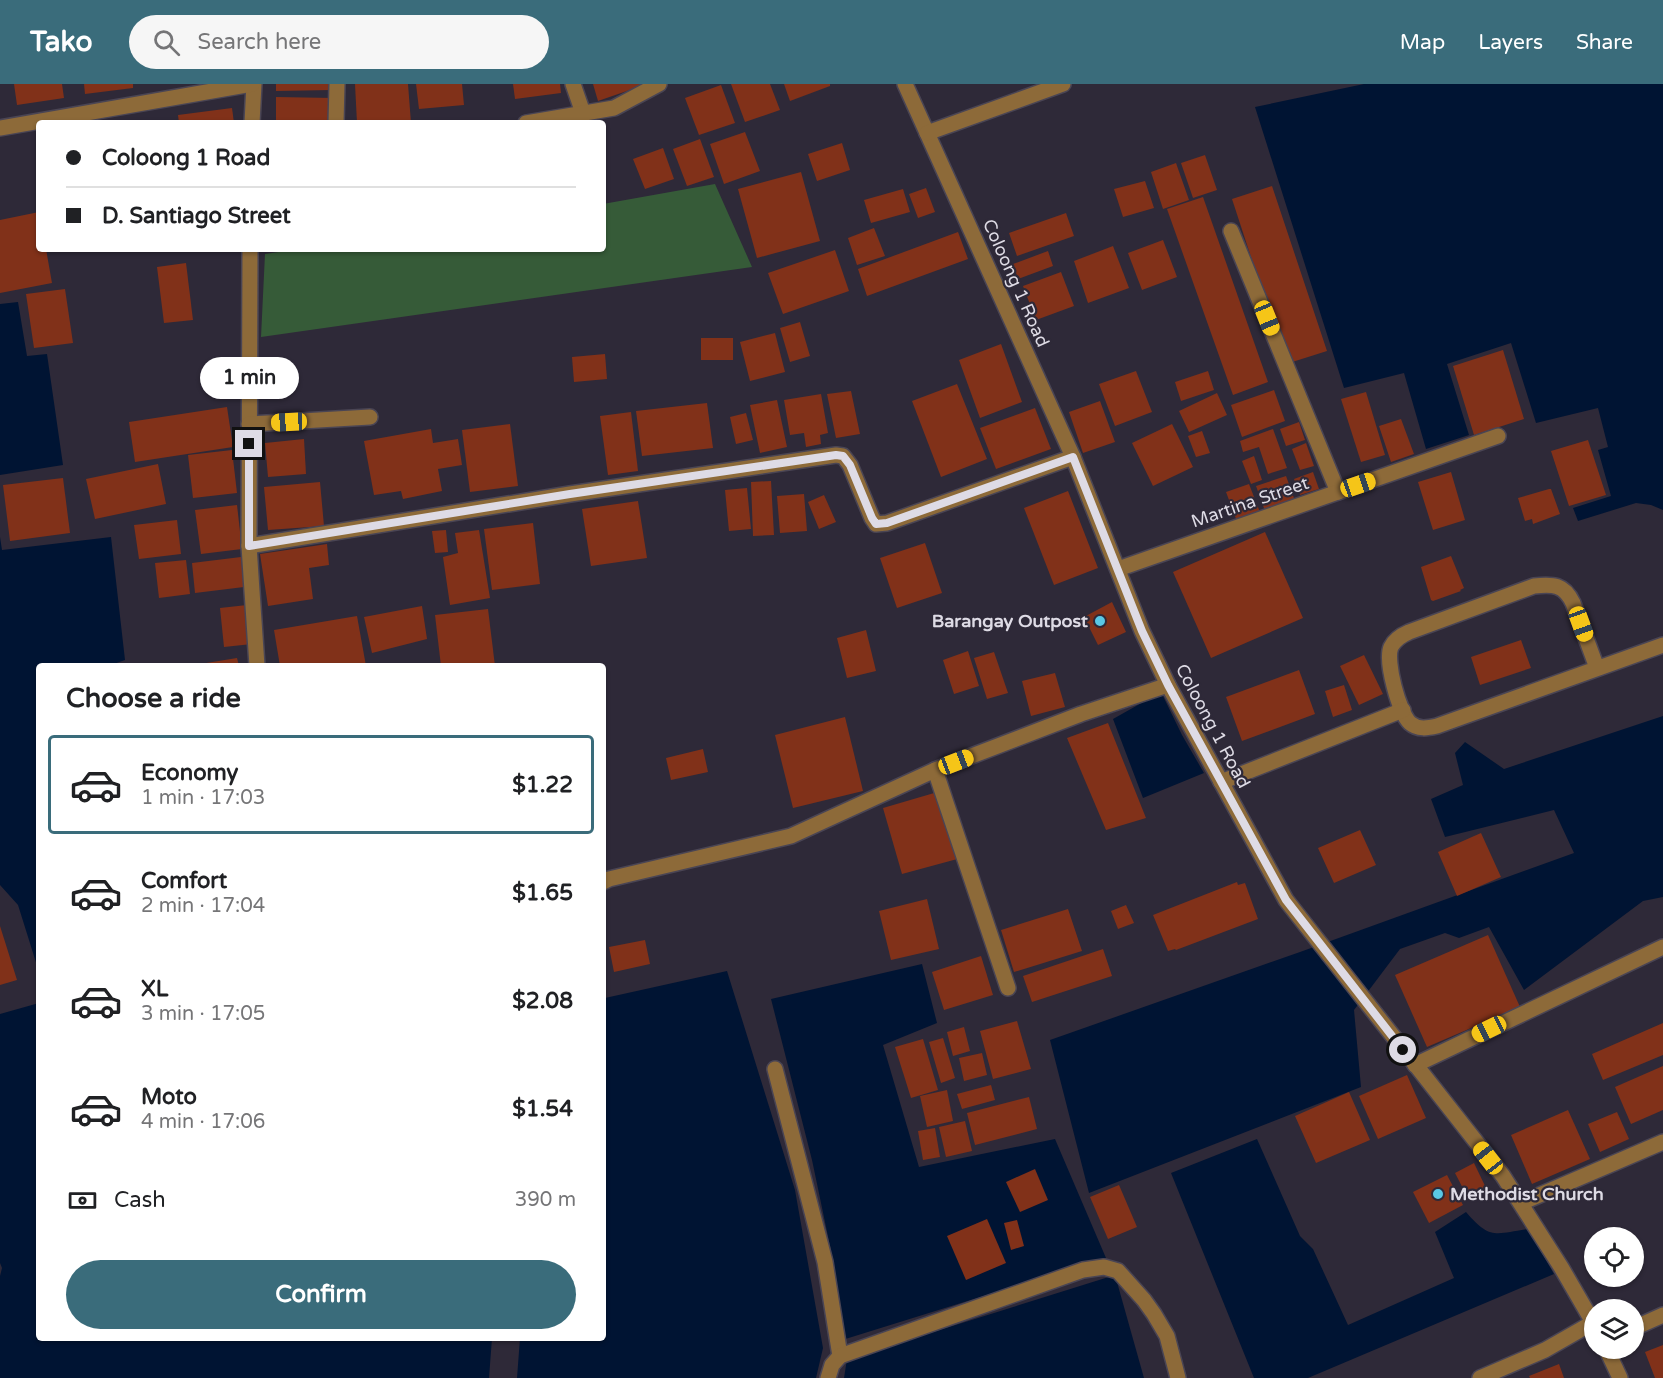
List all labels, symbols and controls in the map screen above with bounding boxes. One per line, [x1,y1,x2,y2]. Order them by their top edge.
search box [129,15,549,69]
text: Tako [30,25,93,59]
icon: search [150,26,183,59]
text: Search here [198,29,321,55]
text: Map [1400,30,1445,55]
text: Layers [1478,30,1543,55]
text: Share [1576,30,1633,55]
text: Coloong 1 Road [102,145,270,171]
text: D. Santiago Street [102,203,291,229]
street label: Coloong 1 Road [978,216,1054,350]
car [1252,298,1282,338]
callout: 1 min [200,357,298,399]
text: 1 min [223,366,276,390]
car [271,412,307,432]
route end [235,430,262,457]
car [1338,471,1378,499]
street label: Martina Street [1188,472,1312,532]
car [1566,604,1596,644]
place label: Barangay Outpost [932,610,1088,632]
marker: Barangay Outpost [1093,614,1107,628]
street label: Coloong 1 Road [1171,660,1255,792]
text: Choose a ride [66,682,241,715]
car [936,747,976,777]
icon: car [69,758,123,812]
text: Economy [141,760,238,786]
text: $1.22 [512,772,573,798]
text: 1 min · 17:03 [141,786,265,810]
icon: car [69,866,123,920]
text: Comfort [141,868,227,894]
text: $1.65 [512,880,573,906]
text: 2 min · 17:04 [141,894,265,918]
icon: car [69,974,123,1028]
text: XL [141,976,168,1002]
text: $2.08 [512,988,573,1014]
text: 3 min · 17:05 [141,1002,265,1026]
car [1469,1013,1509,1045]
route start [1389,1036,1416,1063]
icon: car [69,1082,123,1136]
text: Moto [141,1084,197,1110]
text: $1.54 [512,1096,573,1122]
text: 4 min · 17:06 [141,1110,265,1134]
car [1470,1138,1506,1178]
place label: Methodist Church [1450,1183,1604,1205]
icon: cash [66,1184,99,1217]
text: Cash [114,1187,166,1213]
marker: Methodist Church [1431,1187,1445,1201]
text: 390 m [515,1188,576,1212]
map controls [1584,1227,1644,1359]
button: locate [1584,1227,1644,1287]
button: Confirm [66,1260,576,1329]
button: layers [1584,1299,1644,1359]

